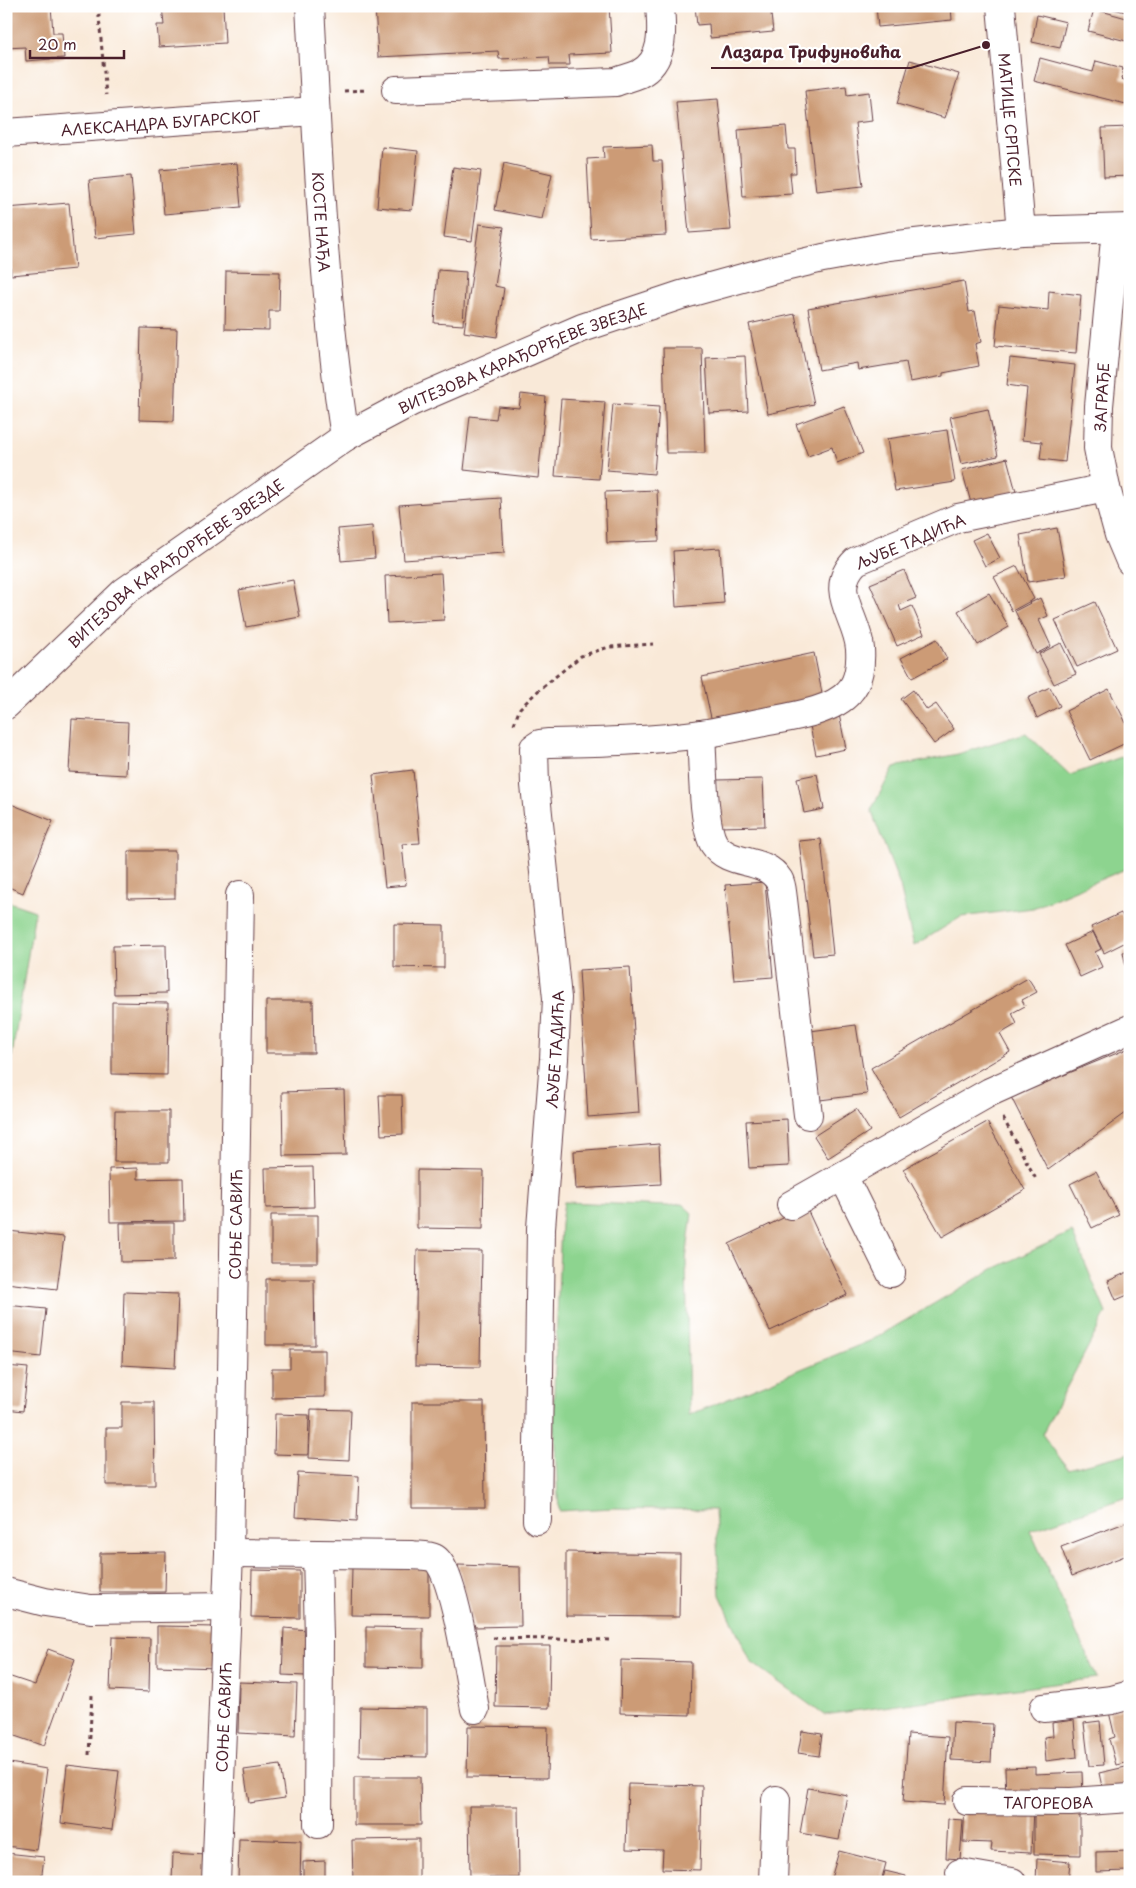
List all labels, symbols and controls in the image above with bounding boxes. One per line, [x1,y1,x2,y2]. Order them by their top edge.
scale bar [30,28,124,60]
text: 20 m [38,32,77,55]
callout: Лазара Трифуновића [711,37,911,68]
text: Лазара Трифуновића [721,39,901,63]
street label: МАТИЦЕ СРПСКЕ [994,52,1029,188]
street label: АЛЕКСАНДРА БУГАРСКОГ [60,103,262,141]
street label: КОСТЕ НАЂА [308,171,337,273]
street label: ВИТЕЗОВА КАРАЂОРЂЕВЕ ЗВЕЗДЕ [393,296,650,419]
street label: ЗАГРАЂЕ [1088,362,1114,432]
street label: ВИТЕЗОВА КАРАЂОРЂЕВЕ ЗВЕЗДЕ [62,472,288,652]
street label: ЉУБЕ ТАДИЋА [851,507,969,575]
street label: ЉУБЕ ТАДИЋА [539,990,569,1109]
street label: СОЊЕ САВИЋ [222,1169,247,1280]
street label: СОЊЕ САВИЋ [209,1661,236,1773]
street label: ТАГОРЕОВА [1003,1789,1094,1814]

